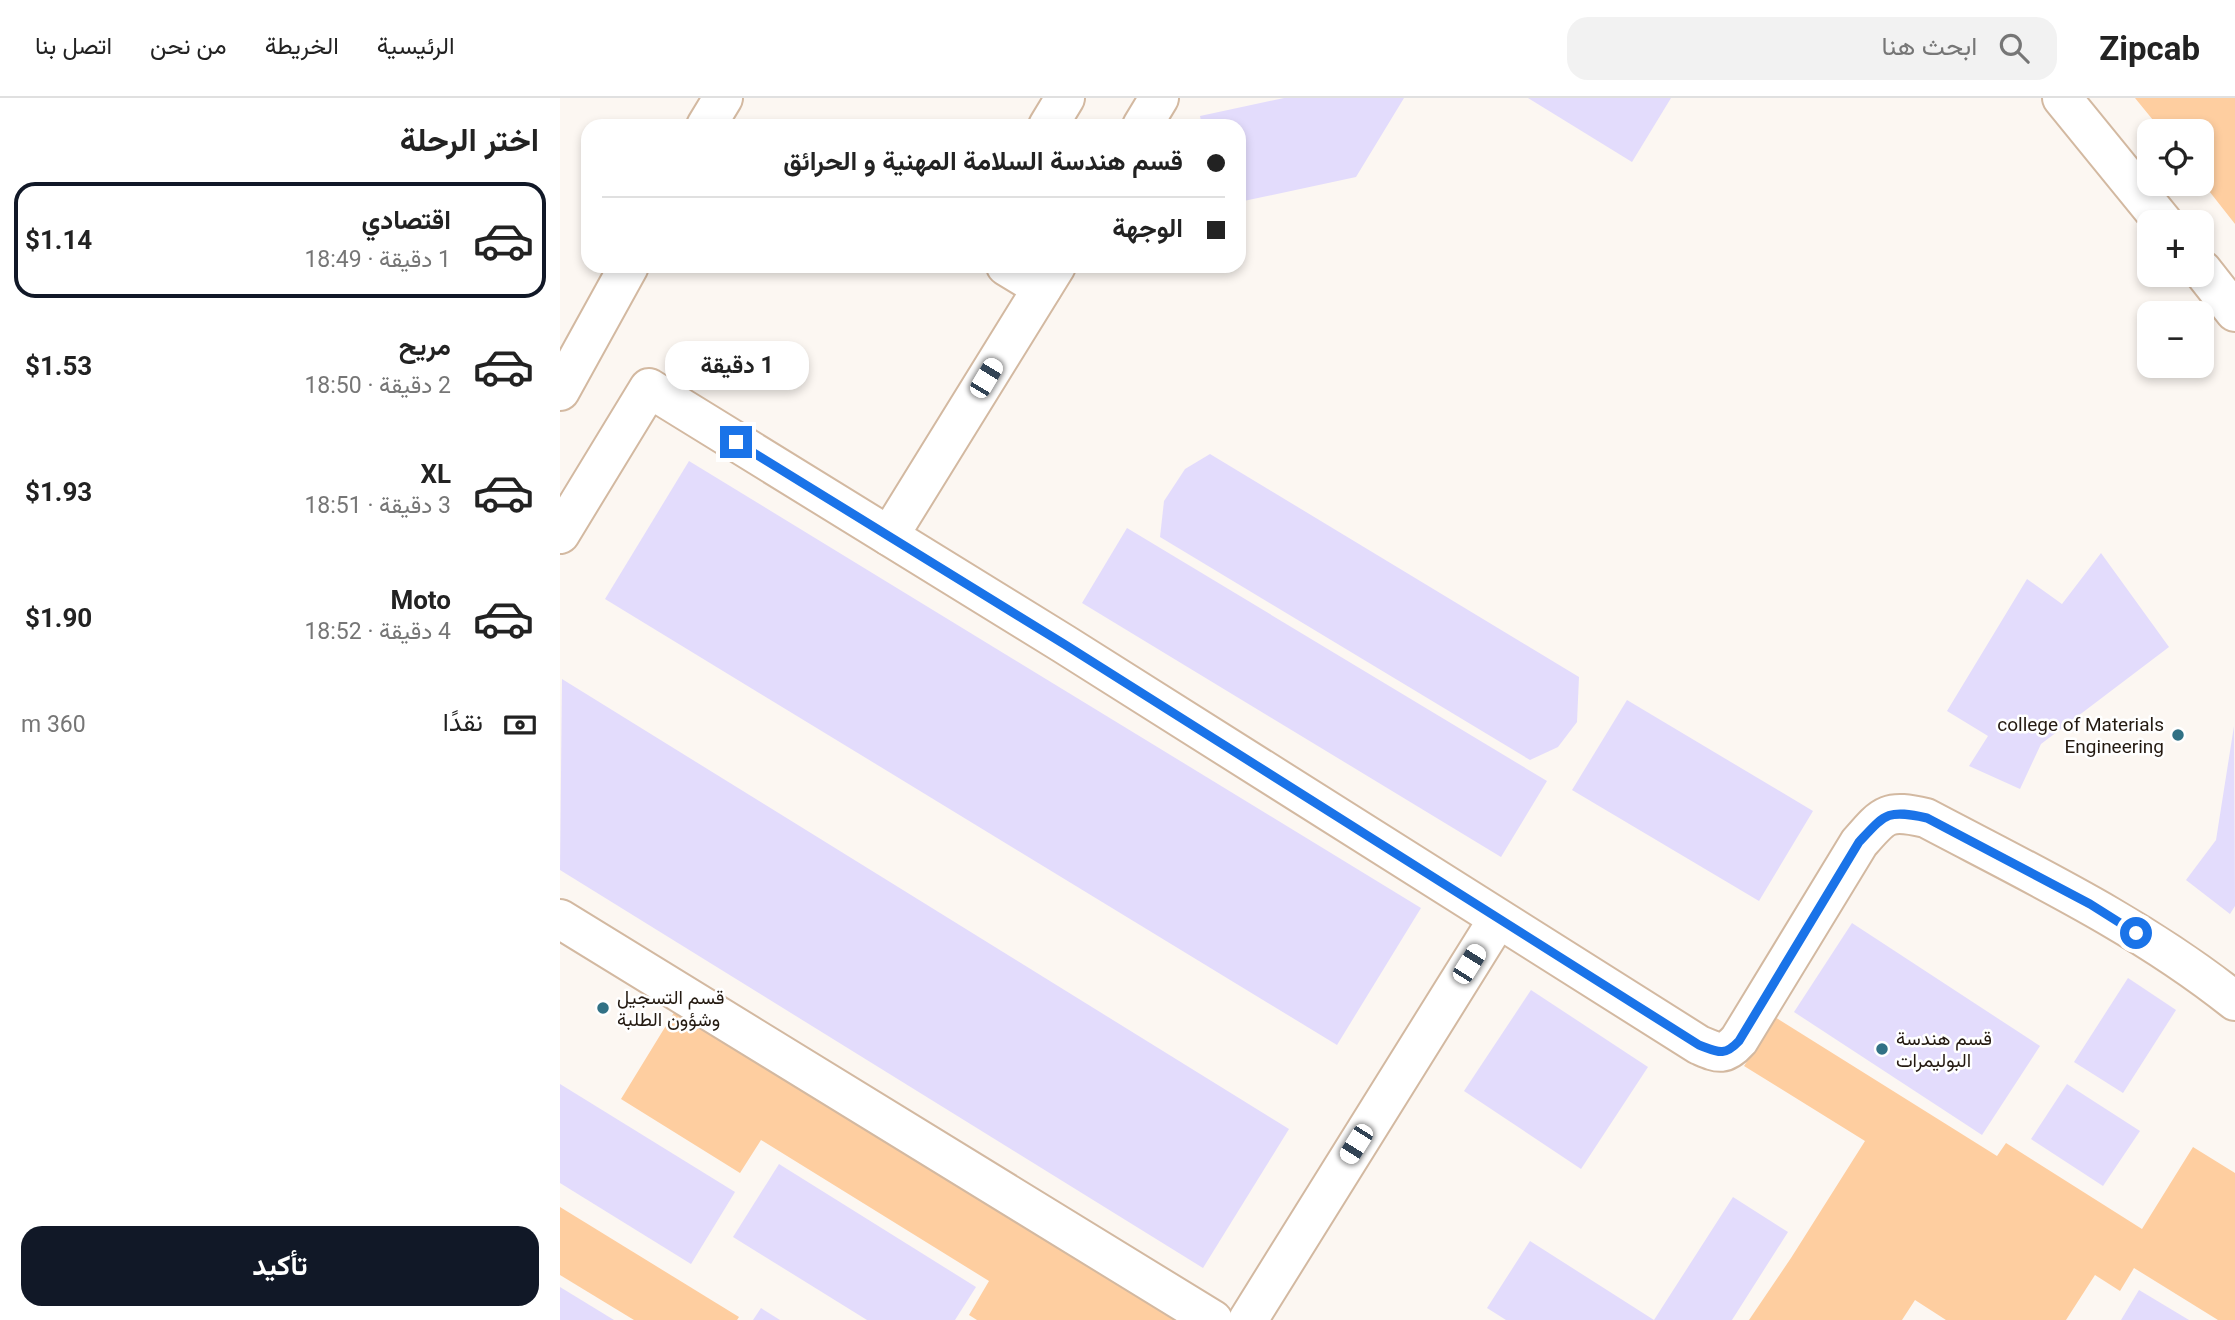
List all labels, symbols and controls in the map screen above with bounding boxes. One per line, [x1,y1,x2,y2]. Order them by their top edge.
search box [1567,17,2057,80]
icon: search [1995,29,2033,67]
text: Zipcab [2099,29,2200,68]
text: ابحث هنا [1882,31,1977,61]
text: اتصل بنا [35,32,112,60]
text: من نحن [150,32,227,60]
text: الخريطة [265,32,339,60]
text: الرئيسية [377,32,454,60]
map controls [2137,119,2214,378]
button: locate [2137,119,2214,196]
text: اختر الرحلة [400,121,539,159]
text: قسم هندسة السلامة المهنية و الحرائق [783,146,1183,176]
text: اقتصادي [362,205,451,235]
icon: car [472,209,535,272]
button: + [2137,210,2214,287]
text: الوجهة [1112,213,1183,243]
text: $1.14 [25,225,92,255]
text: 1 دقيقة · 18:49 [304,246,451,273]
button: − [2137,301,2214,378]
text: مريح [399,331,451,361]
icon: car [472,335,535,398]
callout: 1 دقيقة [664,341,808,390]
text: $1.53 [25,351,92,381]
text: 1 دقيقة [700,352,774,379]
car [967,355,1006,401]
text: 2 دقيقة · 18:50 [304,372,451,399]
route end [720,426,752,458]
text: XL [420,459,451,489]
icon: car [472,461,535,524]
text: $1.93 [25,477,92,507]
text: 3 دقيقة · 18:51 [304,492,451,519]
text: Moto [390,585,451,615]
icon: car [472,587,535,650]
text: $1.90 [25,603,92,633]
text: 4 دقيقة · 18:52 [304,618,451,645]
icon: cash [501,706,539,744]
text: نقدًا [443,707,483,737]
text: 360 m [21,711,86,738]
place label: college of Materials Engineering [1997,713,2164,758]
marker: college of Materials Engineering [2170,727,2186,743]
route start [2120,917,2152,949]
car [1449,941,1490,987]
place label: قسم التسجيل وشؤون الطلبة [617,986,724,1031]
marker: قسم التسجيل وشؤون الطلبة [595,1000,611,1016]
place label: قسم هندسة البوليمرات [1896,1027,1992,1072]
marker: قسم هندسة البوليمرات [1874,1041,1890,1057]
car [1336,1121,1377,1167]
button: تأكيد [21,1226,539,1306]

